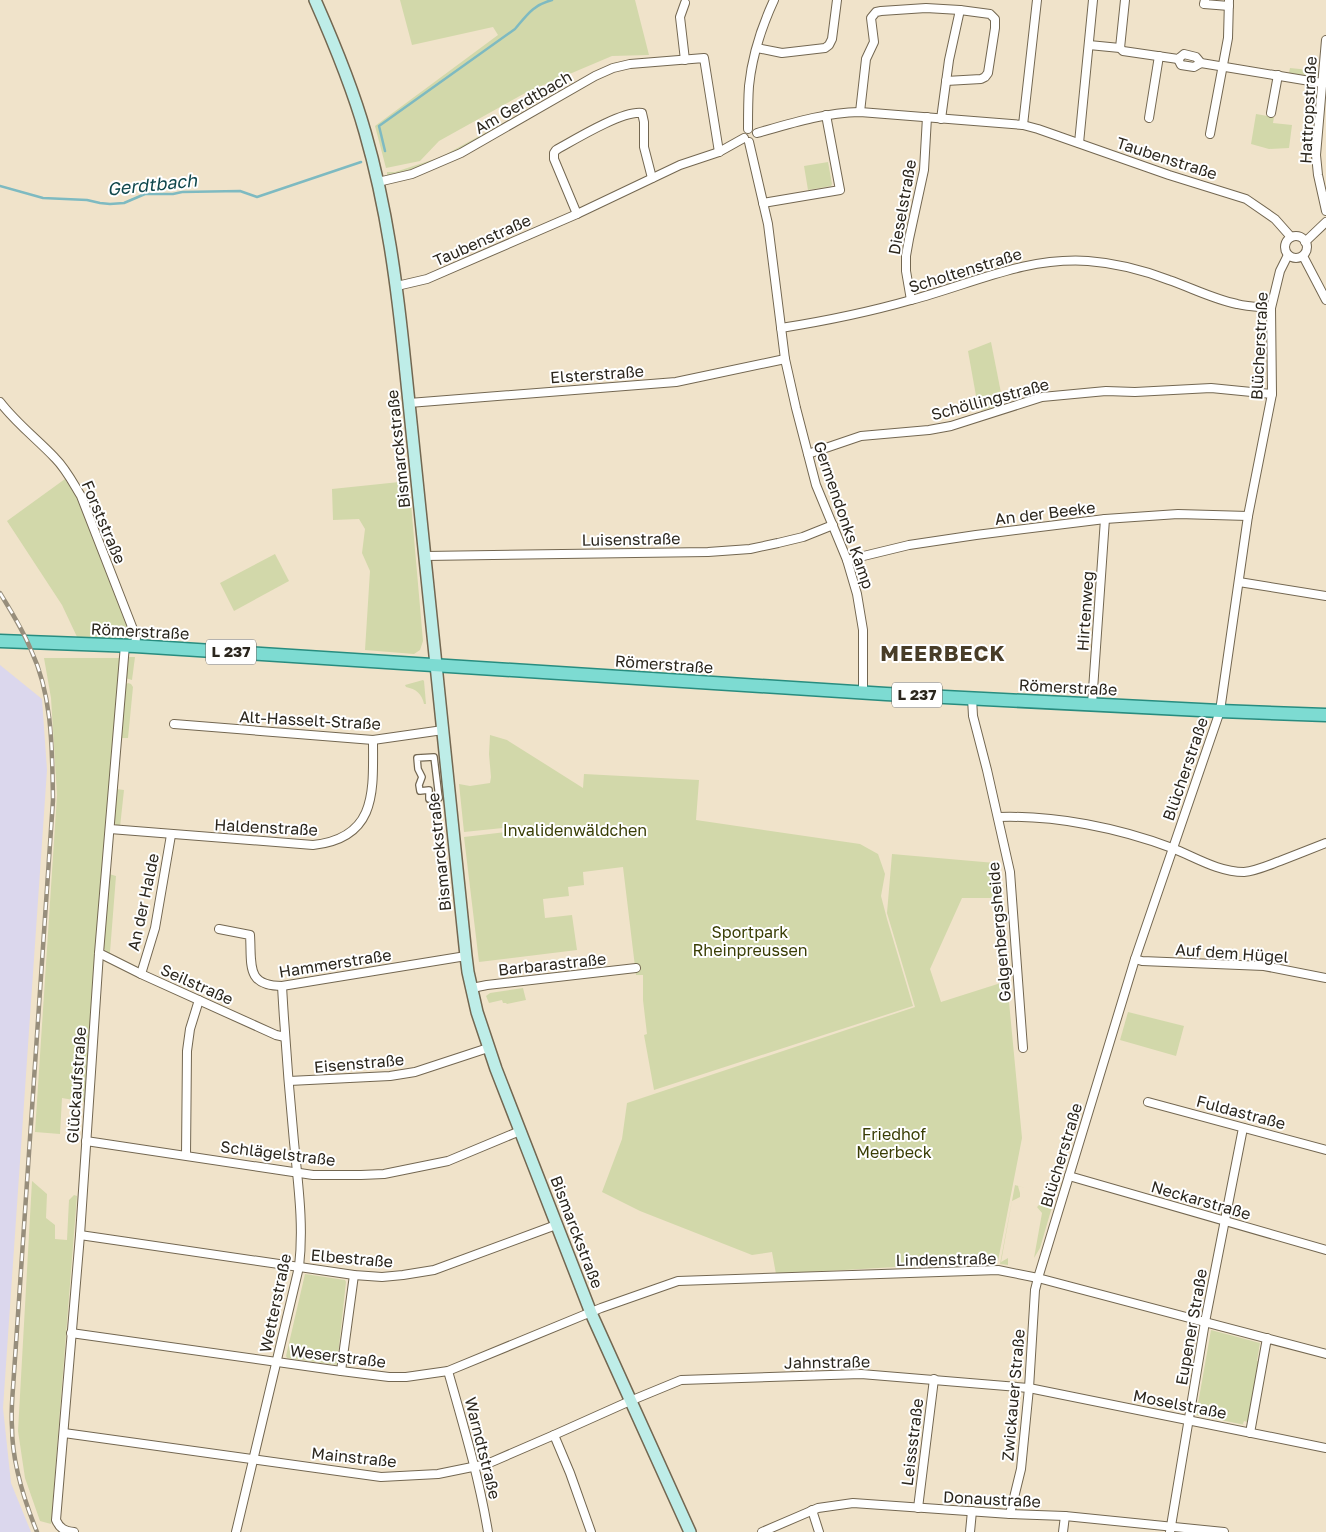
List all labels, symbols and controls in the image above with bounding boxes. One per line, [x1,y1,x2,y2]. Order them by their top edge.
street label: Hattropstraße [1295,56,1321,164]
street label: Am Gerdtbach [471,66,575,138]
street label: Taubenstraße [1114,132,1220,184]
street label: Dieselstraße [884,158,920,256]
water label: Gerdtbach [106,168,199,200]
street label: Taubenstraße [430,210,534,270]
street label: Scholtenstraße [906,243,1024,297]
street label: Blücherstraße [1246,291,1272,401]
street label: Elsterstraße [549,361,645,387]
street label: Schöllingstraße [929,374,1051,424]
street label: Bismarckstraße [382,389,414,509]
street label: Germendonks Kamp [809,439,879,592]
street label: Forststraße [77,477,131,567]
street label: An der Beeke [994,497,1096,529]
street label: Luisenstraße [581,528,681,550]
street label: Hirtenweg [1072,570,1098,652]
street label: Römerstraße [90,618,190,644]
road number: L 237 [206,640,256,664]
district label: MEERBECK [880,640,1006,666]
street label: Römerstraße [614,651,714,677]
street label: Römerstraße [1018,674,1118,700]
road number: L 237 [892,682,942,708]
street label: Alt-Hasselt-Straße [239,706,381,734]
street label: Blücherstraße [1158,715,1212,823]
street label: Bismarckstraße [423,792,455,912]
street label: Haldenstraße [214,814,318,840]
park label: Invalidenwäldchen [503,820,647,840]
street label: An der Halde [123,851,163,953]
street label: Galgenbergsheide [983,861,1015,1003]
park label: Sportpark Rheinpreussen [692,922,808,960]
street label: Auf dem Hügel [1175,939,1289,967]
street label: Hammerstraße [277,944,393,982]
street label: Barbarastraße [497,948,607,980]
street label: Seilstraße [158,959,236,1009]
street label: Glückaufstraße [62,1026,90,1144]
street label: Eisenstraße [313,1049,405,1077]
street label: Fuldastraße [1194,1090,1288,1134]
street label: Blücherstraße [1036,1100,1086,1210]
park label: Friedhof Meerbeck [856,1124,932,1162]
street label: Schlägelstraße [219,1136,337,1170]
street label: Bismarckstraße [546,1173,608,1291]
street label: Neckarstraße [1149,1176,1253,1224]
street label: Elbestraße [310,1244,394,1272]
street label: Lindenstraße [895,1248,997,1270]
street label: Wetterstraße [255,1252,295,1354]
street label: Eupener Straße [1171,1267,1211,1387]
street label: Zwickauer Straße [997,1328,1029,1462]
street label: Weserstraße [289,1340,387,1372]
street label: Jahnstraße [784,1351,870,1373]
street label: Moselstraße [1132,1385,1228,1423]
street label: Warndtstraße [461,1395,505,1501]
street label: Leissstraße [897,1397,927,1487]
street label: Mainstraße [310,1443,398,1471]
street label: Donaustraße [943,1486,1041,1512]

